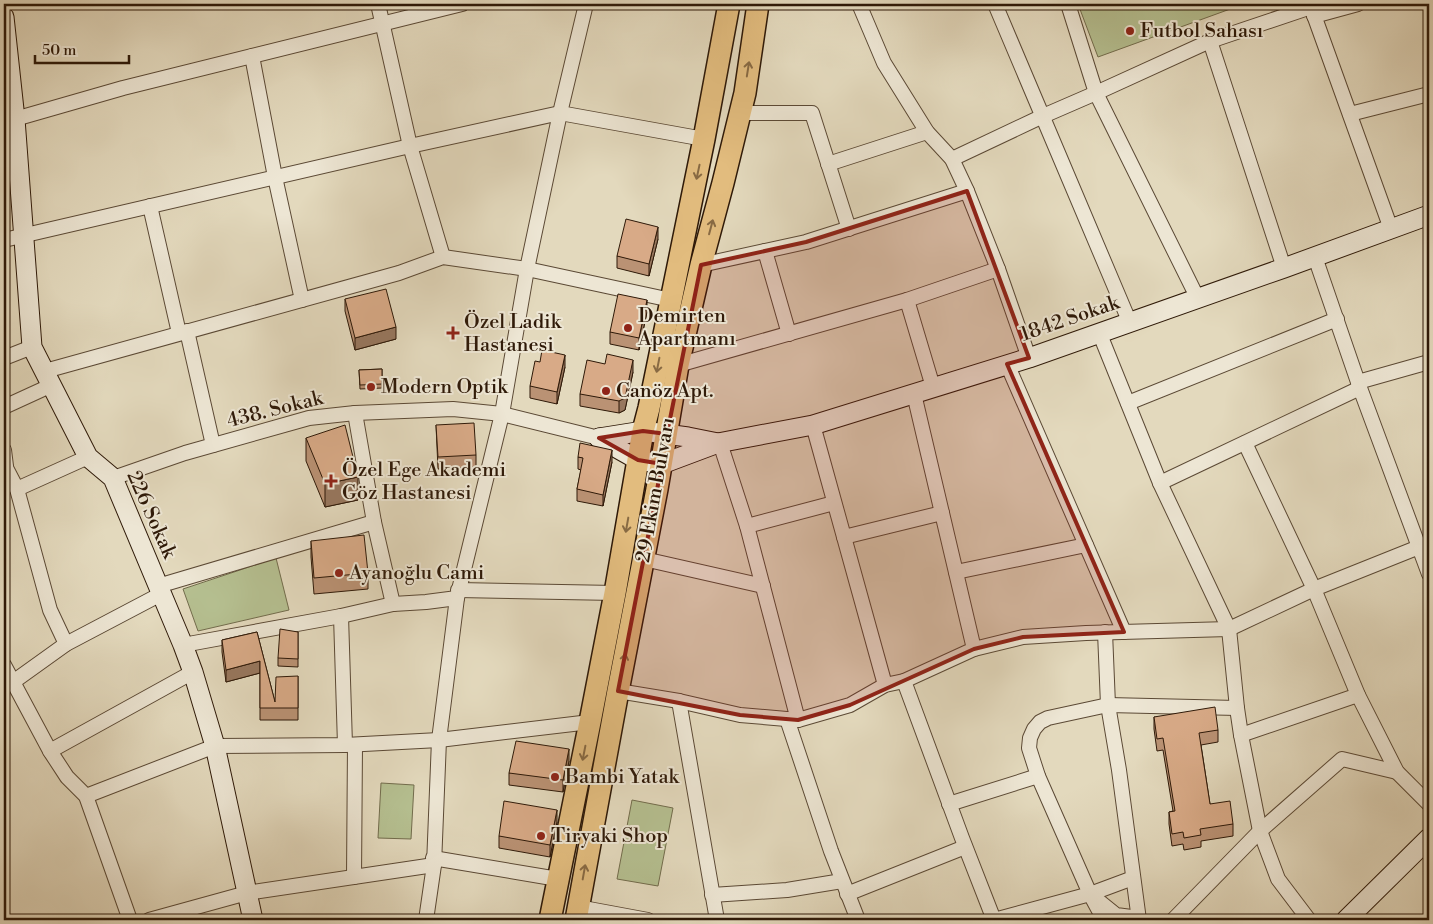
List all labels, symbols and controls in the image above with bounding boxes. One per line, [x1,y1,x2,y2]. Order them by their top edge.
place label: Futbol Sahası [1140,19,1264,44]
marker: Futbol Sahası [1124,25,1136,37]
scale bar [35,32,129,64]
text: 50 m [42,41,76,60]
one-way arrow [744,62,754,78]
one-way arrow [692,164,702,180]
one-way arrow [707,220,717,236]
street label: 1842 Sokak [1017,290,1124,348]
place label: Demirten Apartmanı [637,304,736,352]
place label: Özel Ladik Hastanesi [464,309,563,358]
marker: Demirten Apartmanı [622,322,634,334]
marker: Özel Ladik Hastanesi [446,326,460,340]
one-way arrow [652,357,662,373]
place label: Modern Optik [381,375,509,400]
place label: Canöz Apt. [616,379,714,404]
marker: Modern Optik [365,381,377,393]
marker: Canöz Apt. [600,385,612,397]
street label: 438. Sokak [224,386,327,434]
street label: 29 Ekim Bulvarı [631,415,681,565]
place label: Özel Ege Akademi Göz Hastanesi [342,457,506,506]
street label: 226 Sokak [121,467,182,564]
marker: Özel Ege Akademi Göz Hastanesi [324,474,338,488]
one-way arrow [621,517,631,533]
place label: Ayanoğlu Cami [348,561,485,586]
marker: Ayanoğlu Cami [333,567,345,579]
one-way arrow [619,653,629,669]
one-way arrow [579,745,588,761]
place label: Bambi Yatak [564,765,681,790]
marker: Bambi Yatak [549,771,561,783]
place label: Tiryaki Shop [551,824,668,849]
marker: Tiryaki Shop [535,830,547,842]
one-way arrow [580,865,590,881]

